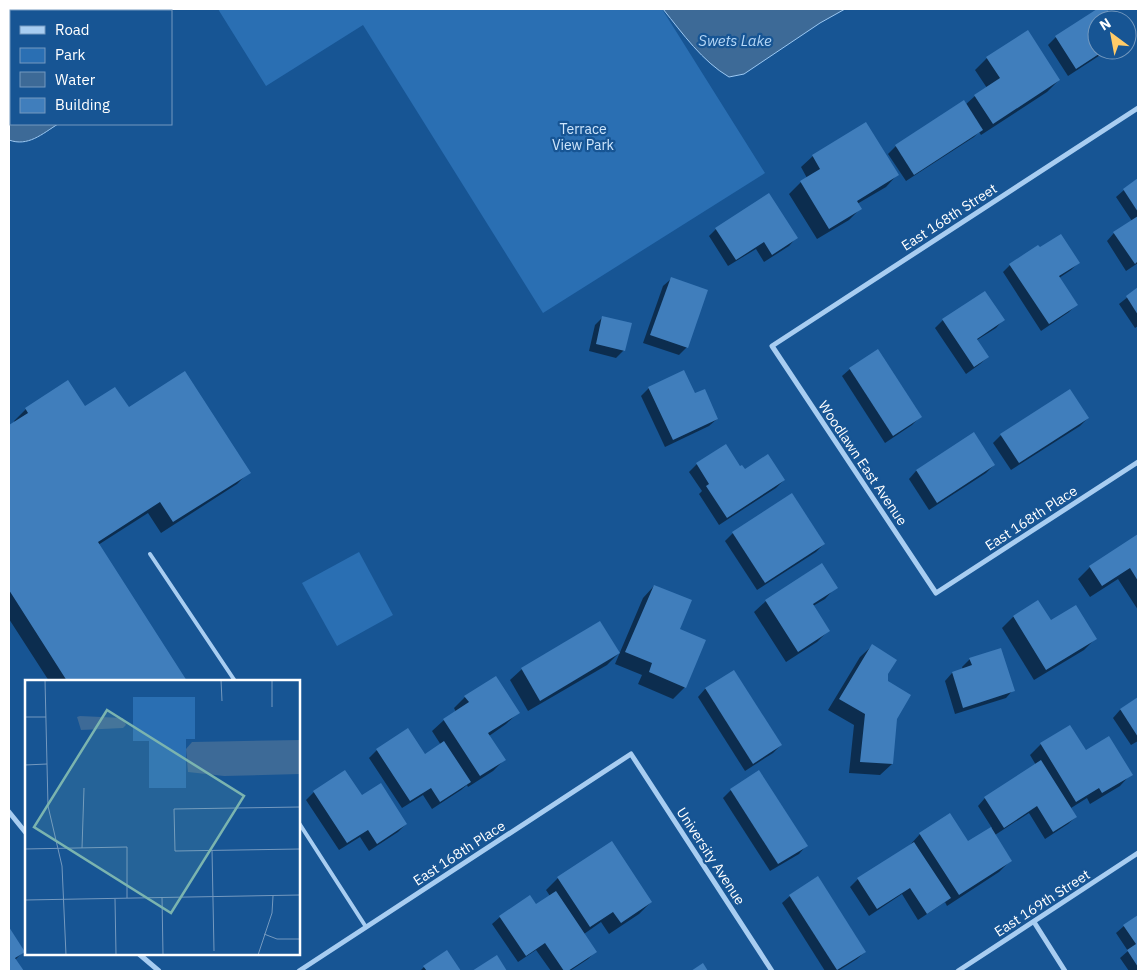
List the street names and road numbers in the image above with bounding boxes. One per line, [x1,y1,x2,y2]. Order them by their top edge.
street label: East 168th Street [898,179,1000,255]
street label: Woodlawn East Avenue [815,397,912,529]
street label: East 168th Place [981,481,1081,555]
street label: University Avenue [673,804,749,908]
street label: East 168th Place [409,816,509,890]
street label: East 169th Street [991,865,1093,941]

